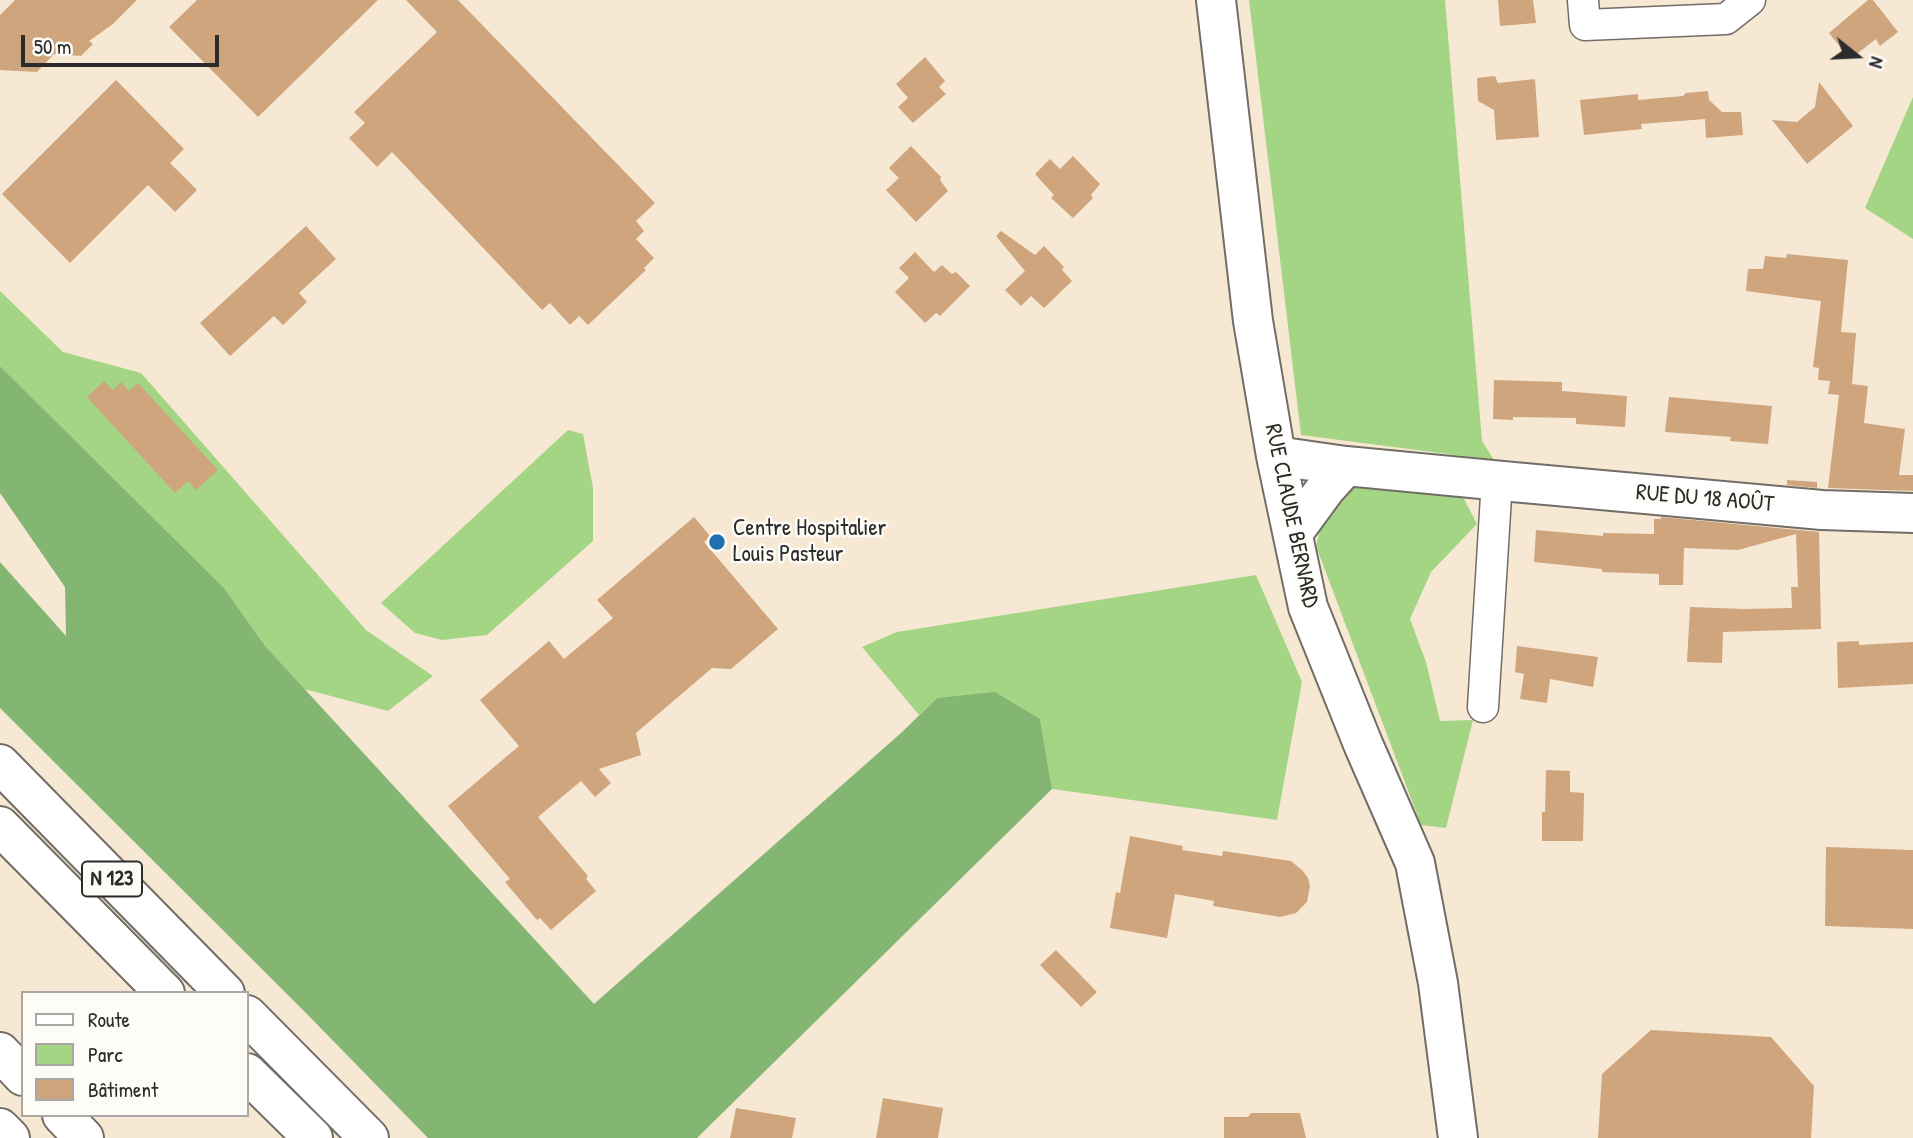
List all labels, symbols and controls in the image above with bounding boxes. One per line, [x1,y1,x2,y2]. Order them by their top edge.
scale bar [24,21,222,65]
north arrow [1822,21,1892,91]
text: 50 m [34,32,71,61]
text: N [1863,54,1891,71]
street label: RUE CLAUDE BERNARD [1258,422,1324,610]
street label: RUE DU 18 AOÛT [1635,479,1775,519]
place label: Centre Hospitalier Louis Pasteur [733,515,886,569]
marker: Centre Hospitalier Louis Pasteur [707,532,727,552]
road number: N 123 [82,862,142,896]
legend [21,991,248,1117]
text: Route [88,1005,130,1034]
text: Parc [88,1040,123,1069]
text: Bâtiment [88,1075,158,1104]

